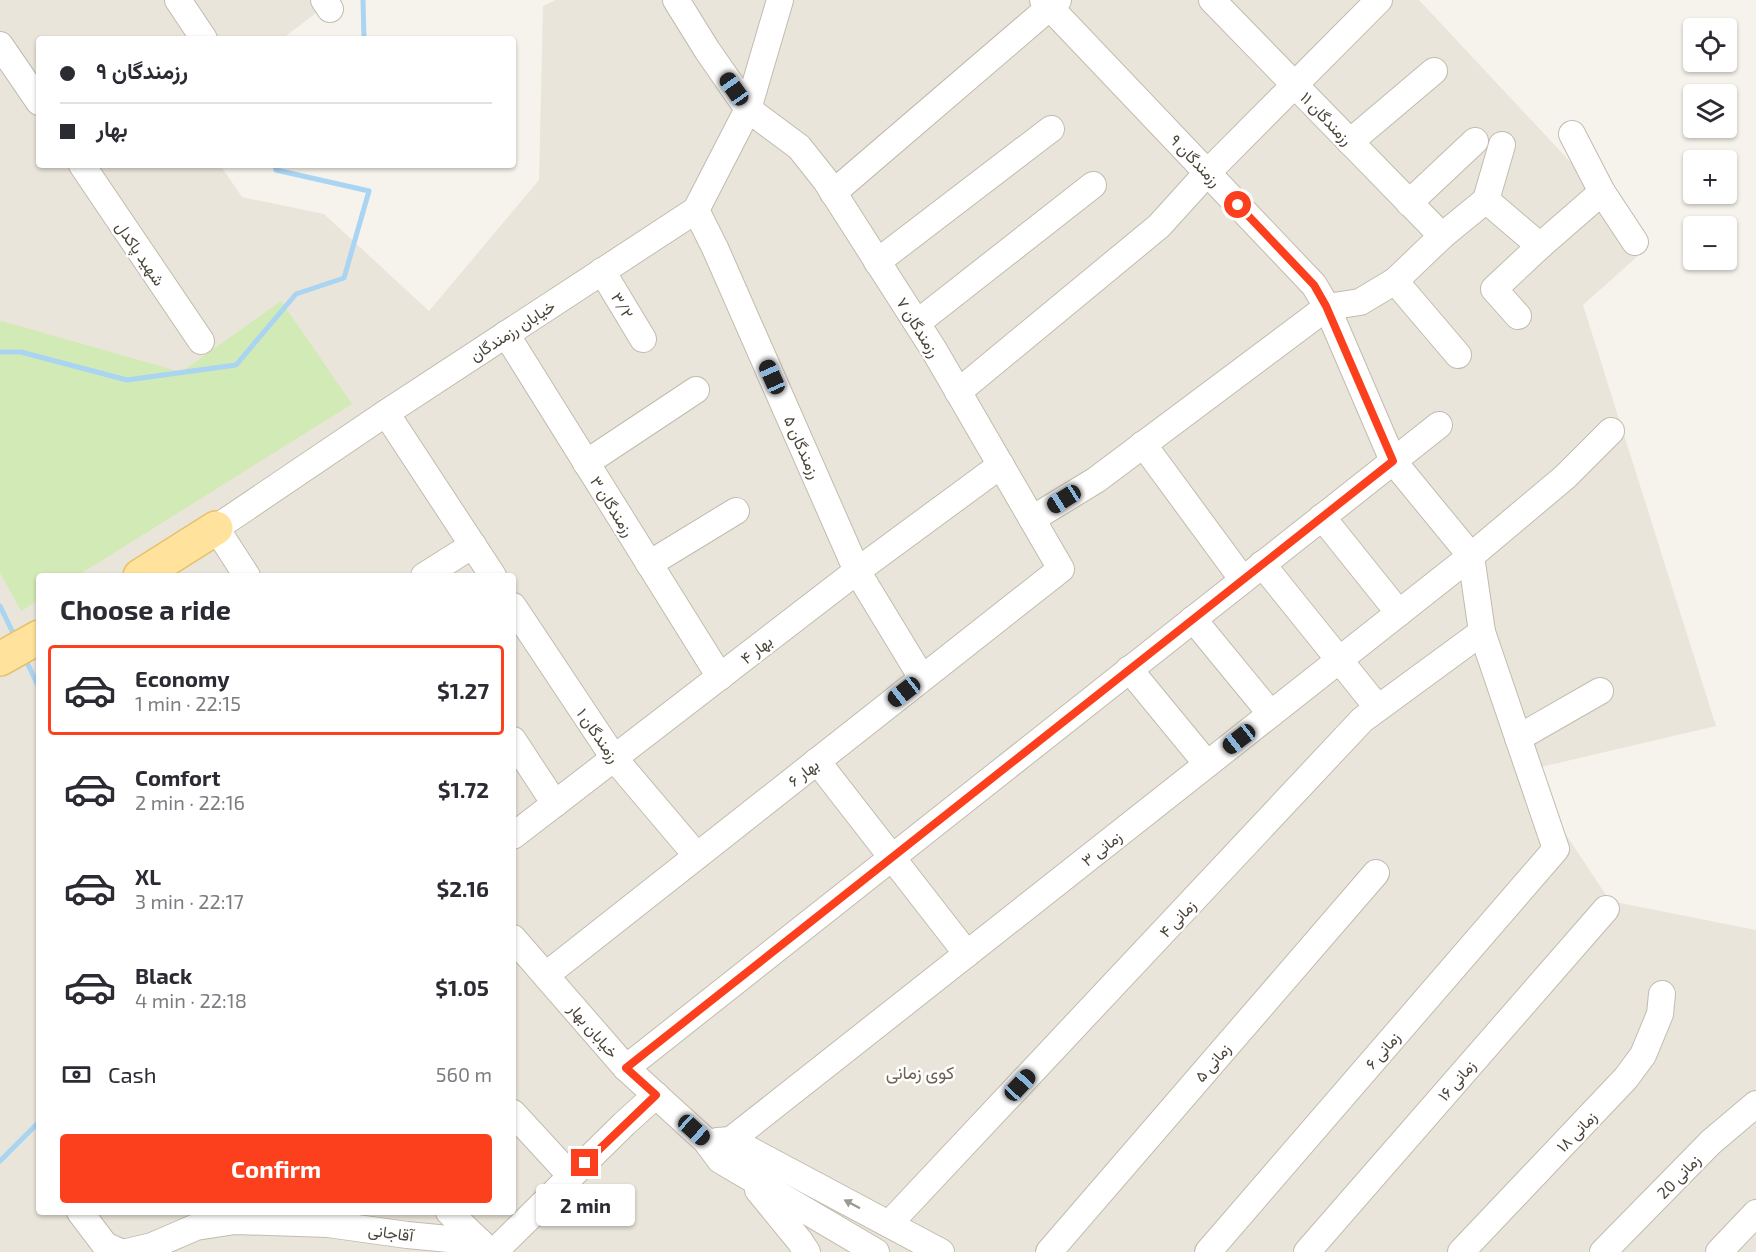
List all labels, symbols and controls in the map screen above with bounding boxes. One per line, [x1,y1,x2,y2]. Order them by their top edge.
map controls [1683,18,1737,270]
button: locate [1683,18,1737,72]
text: رزمندگان ۹ [96,57,188,83]
car [716,69,752,109]
button: layers [1683,84,1737,138]
street label: رزمندگان ۱۱ [1296,87,1357,150]
text: بهار [96,115,128,141]
street label: رزمندگان ۹ [1165,130,1225,191]
button: + [1683,150,1737,204]
route start [1224,191,1251,218]
button: − [1683,216,1737,270]
street label: شهید پاکدل [110,217,169,290]
street label: ۳/۲ [608,288,638,322]
street label: رزمندگان ۷ [892,294,945,361]
street label: خیابان رزمندگان [466,295,560,366]
car [756,357,788,397]
street label: رزمندگان ۵ [779,413,825,482]
street label: رزمندگان ۳ [585,472,639,541]
car [1044,482,1084,516]
text: Choose a ride [60,593,231,625]
street label: بهار ۴ [736,631,777,669]
icon: car [63,663,117,717]
text: Economy [135,665,230,691]
car [884,674,924,710]
text: $1.27 [437,677,489,703]
text: 1 min · 22:15 [135,691,241,715]
street label: رزمندگان ۱ [572,704,625,767]
car [1219,721,1259,757]
street label: بهار ۶ [784,754,823,791]
icon: car [63,762,117,816]
text: Comfort [135,764,220,790]
text: $1.72 [438,776,489,802]
text: 2 min · 22:16 [135,790,245,814]
street label: زمانی ۳ [1077,826,1126,871]
icon: car [63,861,117,915]
text: XL [135,863,161,889]
text: $2.16 [437,875,489,901]
text: 3 min · 22:17 [135,889,244,913]
street label: زمانی ۴ [1155,895,1201,942]
icon: car [63,960,117,1014]
text: Black [135,962,192,988]
text: $1.05 [435,974,489,1000]
text: 4 min · 22:18 [135,988,247,1012]
street label: خیابان بهار [563,998,623,1063]
street label: زمانی ۶ [1361,1027,1405,1074]
street label: زمانی ۵ [1190,1039,1235,1086]
street label: زمانی ۱۶ [1433,1056,1480,1106]
icon: cash [60,1058,93,1091]
text: Cash [108,1061,157,1087]
district label: کوی زمانی [886,1061,954,1084]
text: 560 m [436,1062,492,1086]
car [1001,1066,1039,1104]
street label: زمانی ۱۸ [1552,1107,1601,1157]
car [675,1111,713,1149]
button: Confirm [60,1134,492,1203]
route end [571,1149,598,1176]
street label: زمانی 20 [1652,1150,1705,1203]
callout: 2 min [536,1184,634,1226]
text: 2 min [560,1193,611,1217]
one-way arrow [843,1200,861,1210]
street label: آقاجانی [367,1219,416,1247]

